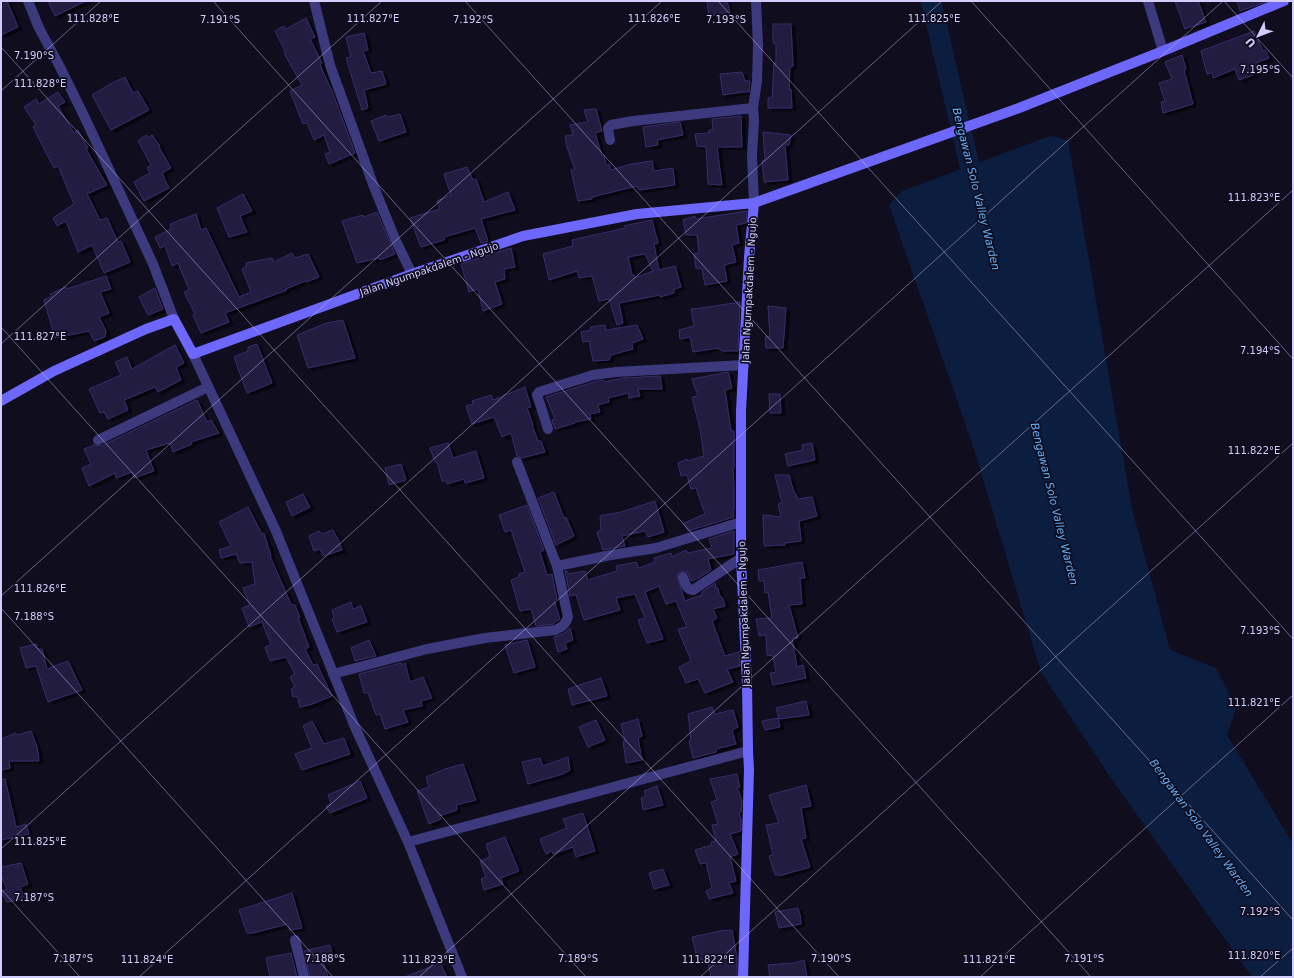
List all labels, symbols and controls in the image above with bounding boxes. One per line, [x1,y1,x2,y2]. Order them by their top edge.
text: 111.828°E [67,13,119,24]
text: 111.827°E [347,13,399,24]
text: 111.826°E [628,13,680,24]
text: 111.825°E [908,13,960,24]
text: 7.191°S [200,14,240,25]
text: 7.192°S [453,14,493,25]
text: 7.193°S [706,14,746,25]
north arrow [1238,16,1278,56]
text: U [1243,35,1259,50]
text: 7.190°S [14,50,54,61]
text: 7.195°S [1240,64,1280,75]
text: 111.828°E [14,78,66,89]
water label: Bengawan Solo Valley Warden [950,106,1003,272]
text: 111.823°E [1228,192,1280,203]
street label: Jalan Ngumpakdalem - Ngujo [740,217,758,364]
street label: Jalan Ngumpakdalem - Ngujo [357,240,500,298]
text: 111.827°E [14,331,66,342]
text: 7.194°S [1240,345,1280,356]
water label: Bengawan Solo Valley Warden [1028,421,1081,587]
text: 111.822°E [1228,445,1280,456]
street label: Jalan Ngumpakdalem - Ngujo [736,541,752,688]
text: 111.826°E [14,583,66,594]
text: 7.188°S [14,611,54,622]
text: 7.193°S [1240,625,1280,636]
text: 111.821°E [1228,697,1280,708]
water label: Bengawan Solo Valley Warden [1147,757,1255,899]
text: 111.825°E [14,836,66,847]
text: 7.187°S [14,892,54,903]
text: 7.192°S [1240,906,1280,917]
text: 111.820°E [1228,950,1280,961]
text: 7.187°S [53,953,93,964]
text: 7.188°S [305,953,345,964]
text: 7.189°S [558,953,598,964]
text: 7.190°S [811,953,851,964]
text: 7.191°S [1064,953,1104,964]
text: 111.824°E [121,954,173,965]
text: 111.823°E [402,954,454,965]
text: 111.822°E [682,954,734,965]
text: 111.821°E [963,954,1015,965]

